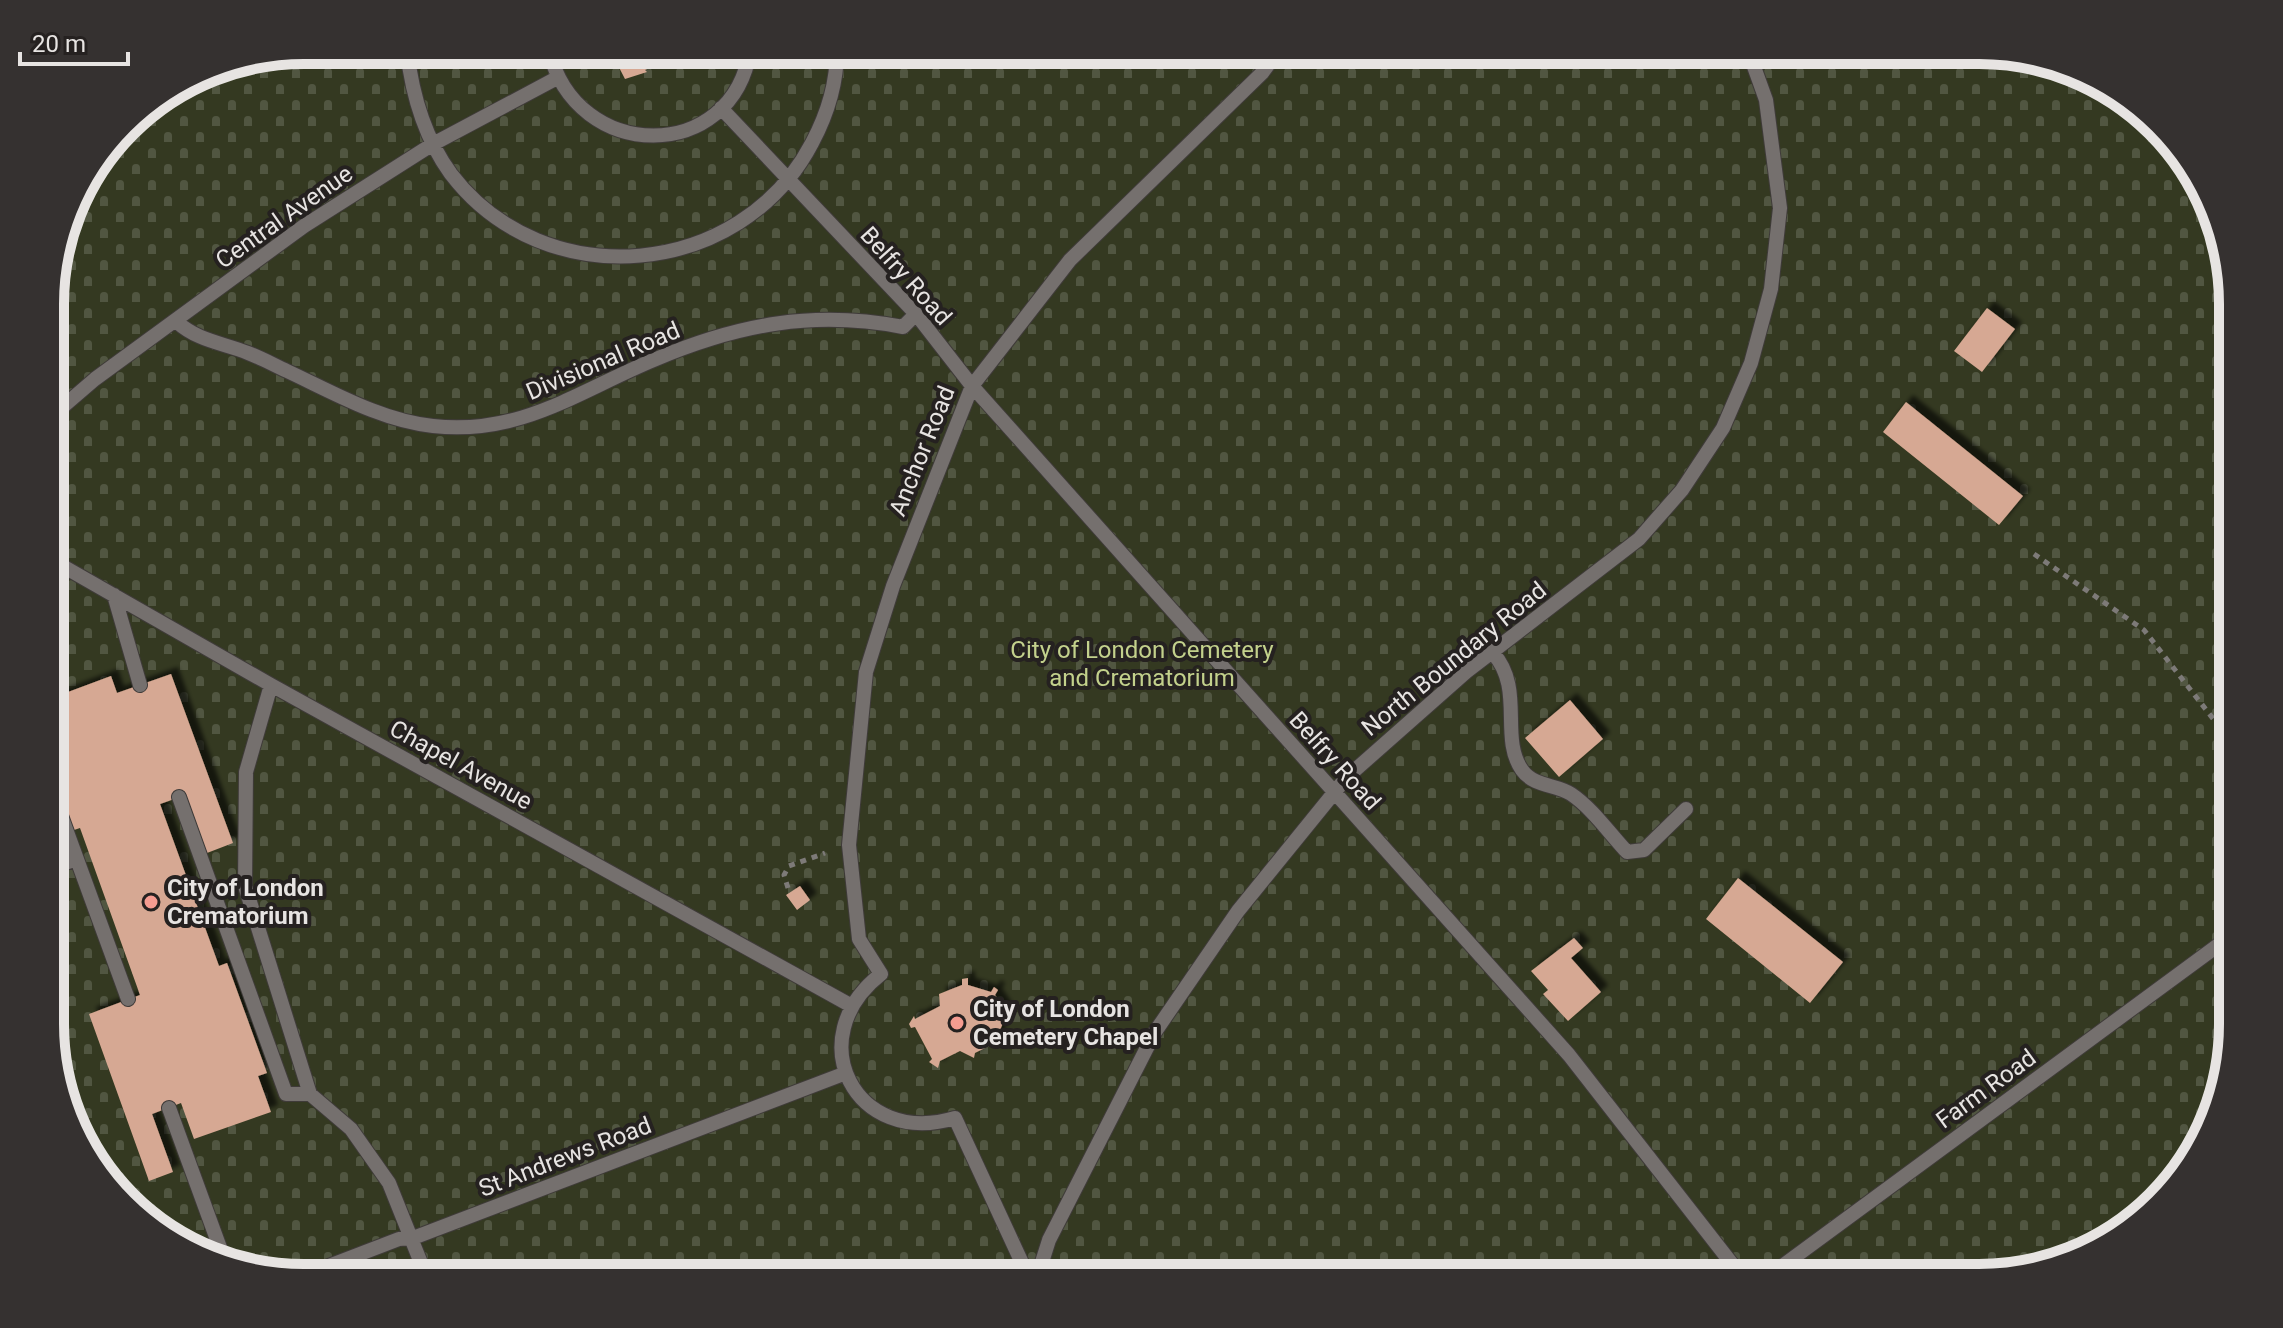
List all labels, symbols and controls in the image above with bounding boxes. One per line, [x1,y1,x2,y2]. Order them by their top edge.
scale bar [20,16,128,66]
text: 20 m [32,30,86,58]
street label: Central Avenue [210,160,358,274]
street label: Belfry Road [855,221,957,331]
street label: Divisional Road [522,316,684,406]
street label: Anchor Road [883,382,961,520]
street label: North Boundary Road [1356,576,1552,742]
park label: City of London Cemetery and Crematorium [1010,636,1274,692]
street label: Belfry Road [1284,706,1386,816]
street label: Chapel Avenue [385,714,537,816]
place label: City of London Crematorium [167,874,324,930]
marker: City of London Crematorium [142,893,160,911]
place label: City of London Cemetery Chapel [973,995,1158,1051]
marker: City of London Cemetery Chapel [948,1014,966,1032]
street label: Farm Road [1931,1044,2041,1134]
street label: St Andrews Road [475,1111,655,1203]

